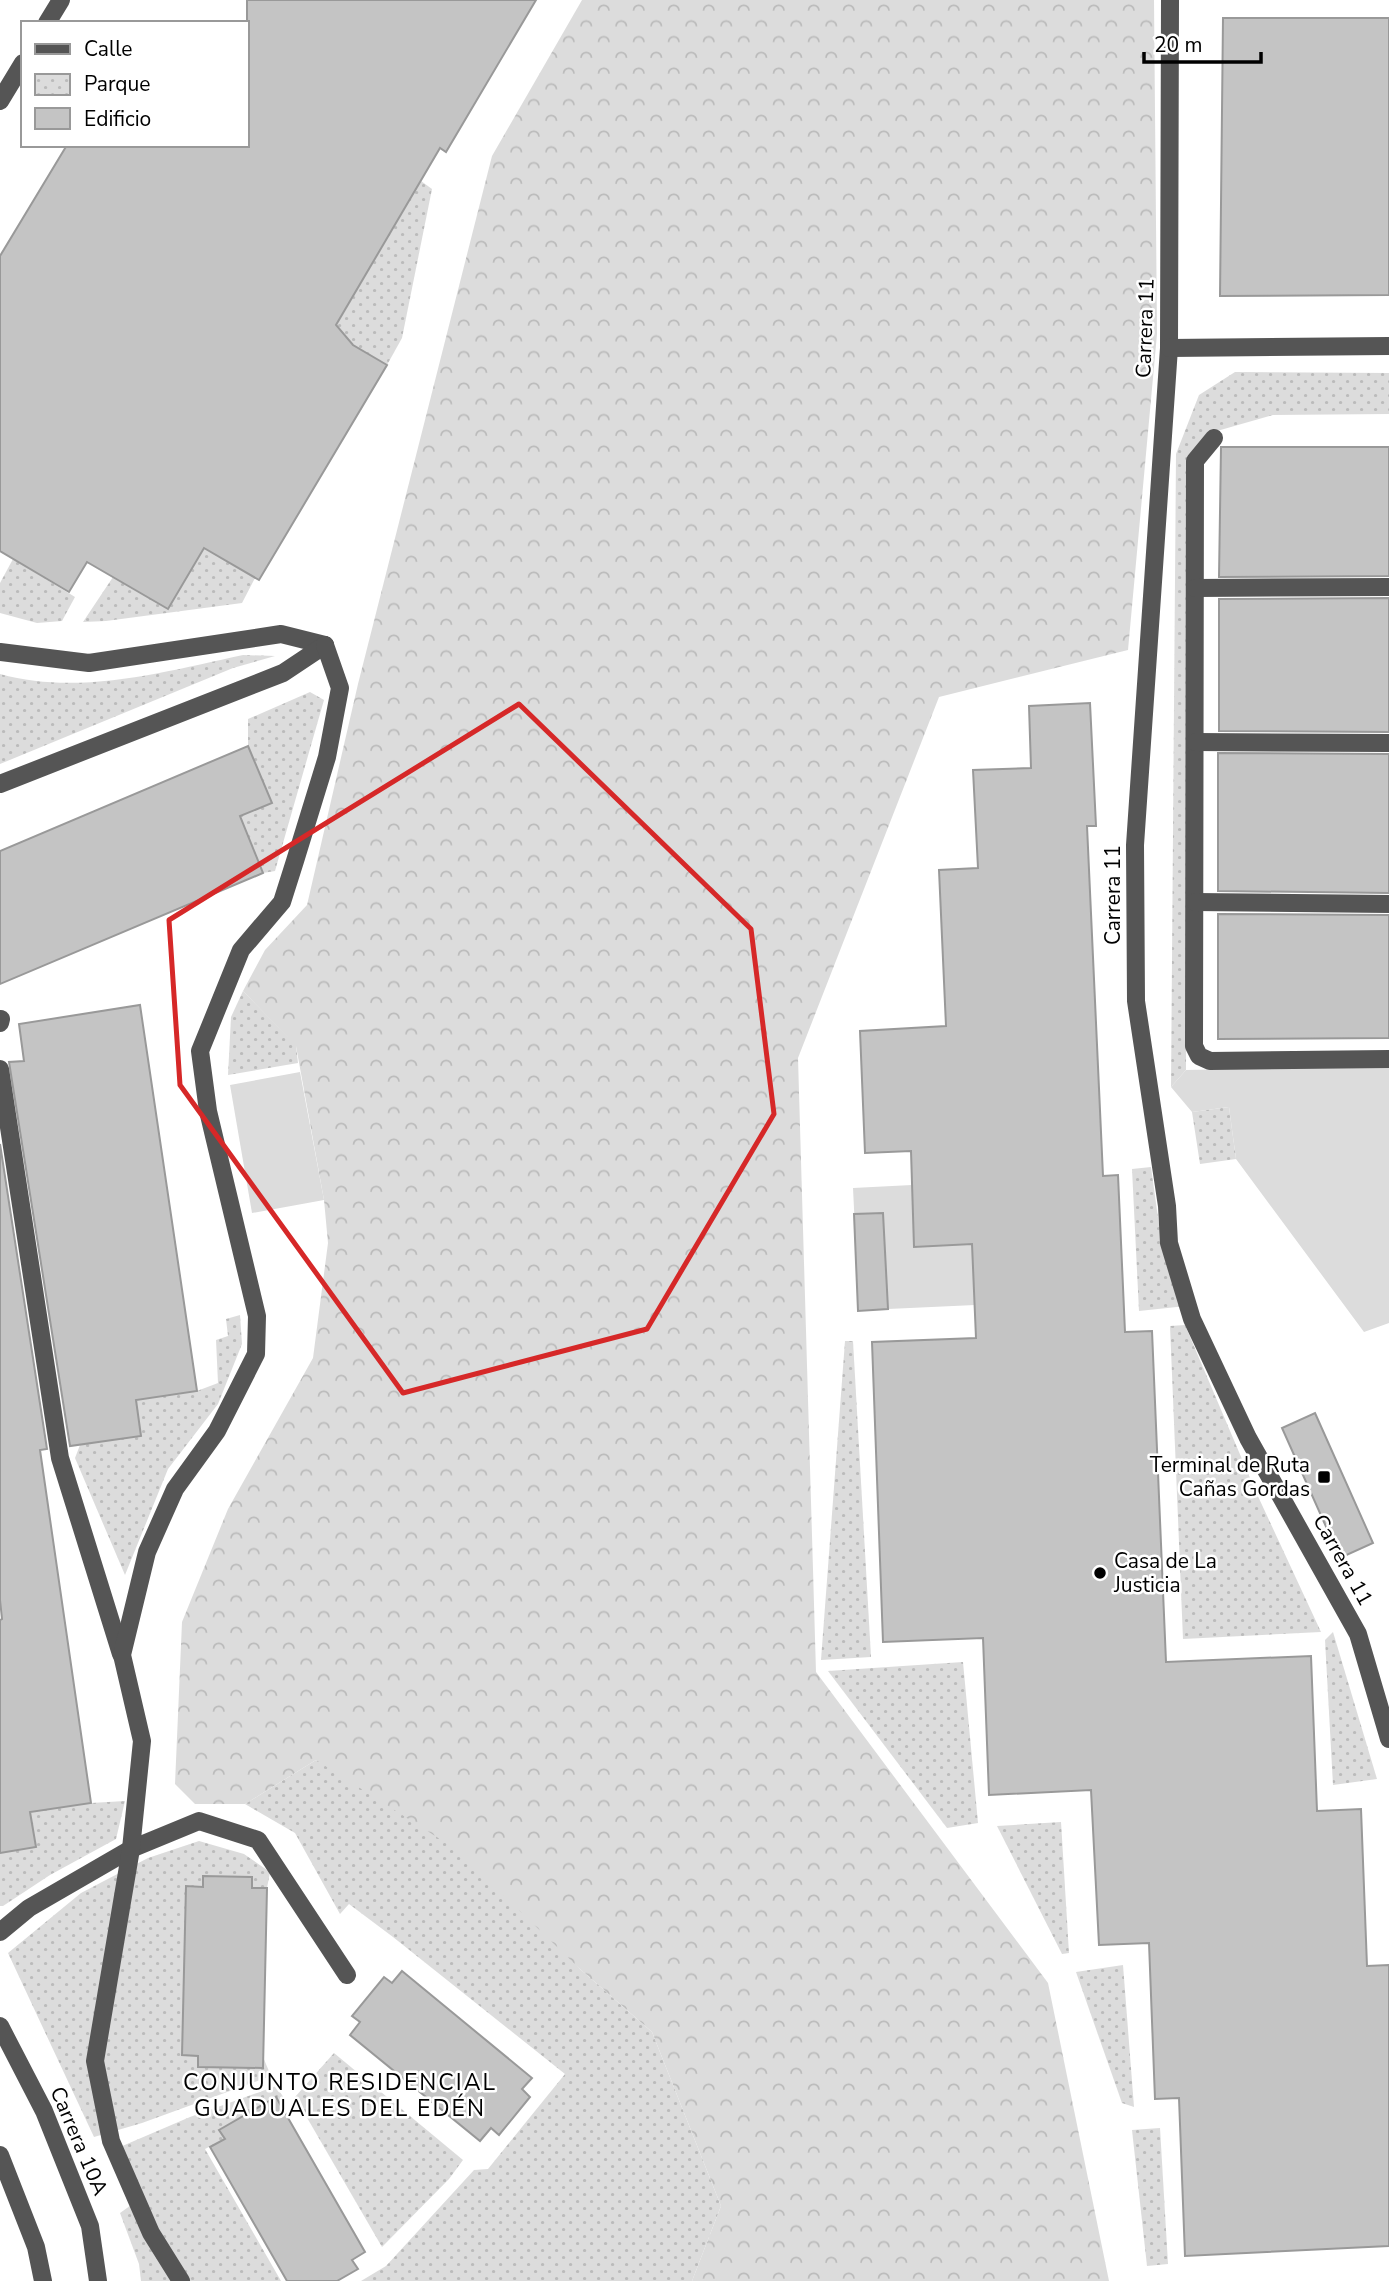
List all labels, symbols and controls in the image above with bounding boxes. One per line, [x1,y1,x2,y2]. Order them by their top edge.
legend [21,21,248,147]
scale bar [1144,21,1261,65]
text: 20 m [1154,31,1203,59]
text: Calle [84,35,132,63]
text: Parque [84,70,151,98]
text: Edificio [84,105,151,133]
street label: Carrera 11 [1129,277,1161,379]
street label: Carrera 11 [1099,845,1127,945]
place label: Terminal de Ruta Cañas Gordas [1150,1451,1310,1503]
marker: Terminal de Ruta Cañas Gordas [1316,1469,1332,1485]
street label: Carrera 11 [1306,1509,1380,1611]
place label: Casa de La Justicia [1113,1547,1217,1599]
marker: Casa de La Justicia [1092,1565,1108,1581]
district label: CONJUNTO RESIDENCIAL GUADUALES DEL EDÉN [183,2067,497,2124]
street label: Carrera 10A [44,2082,114,2200]

